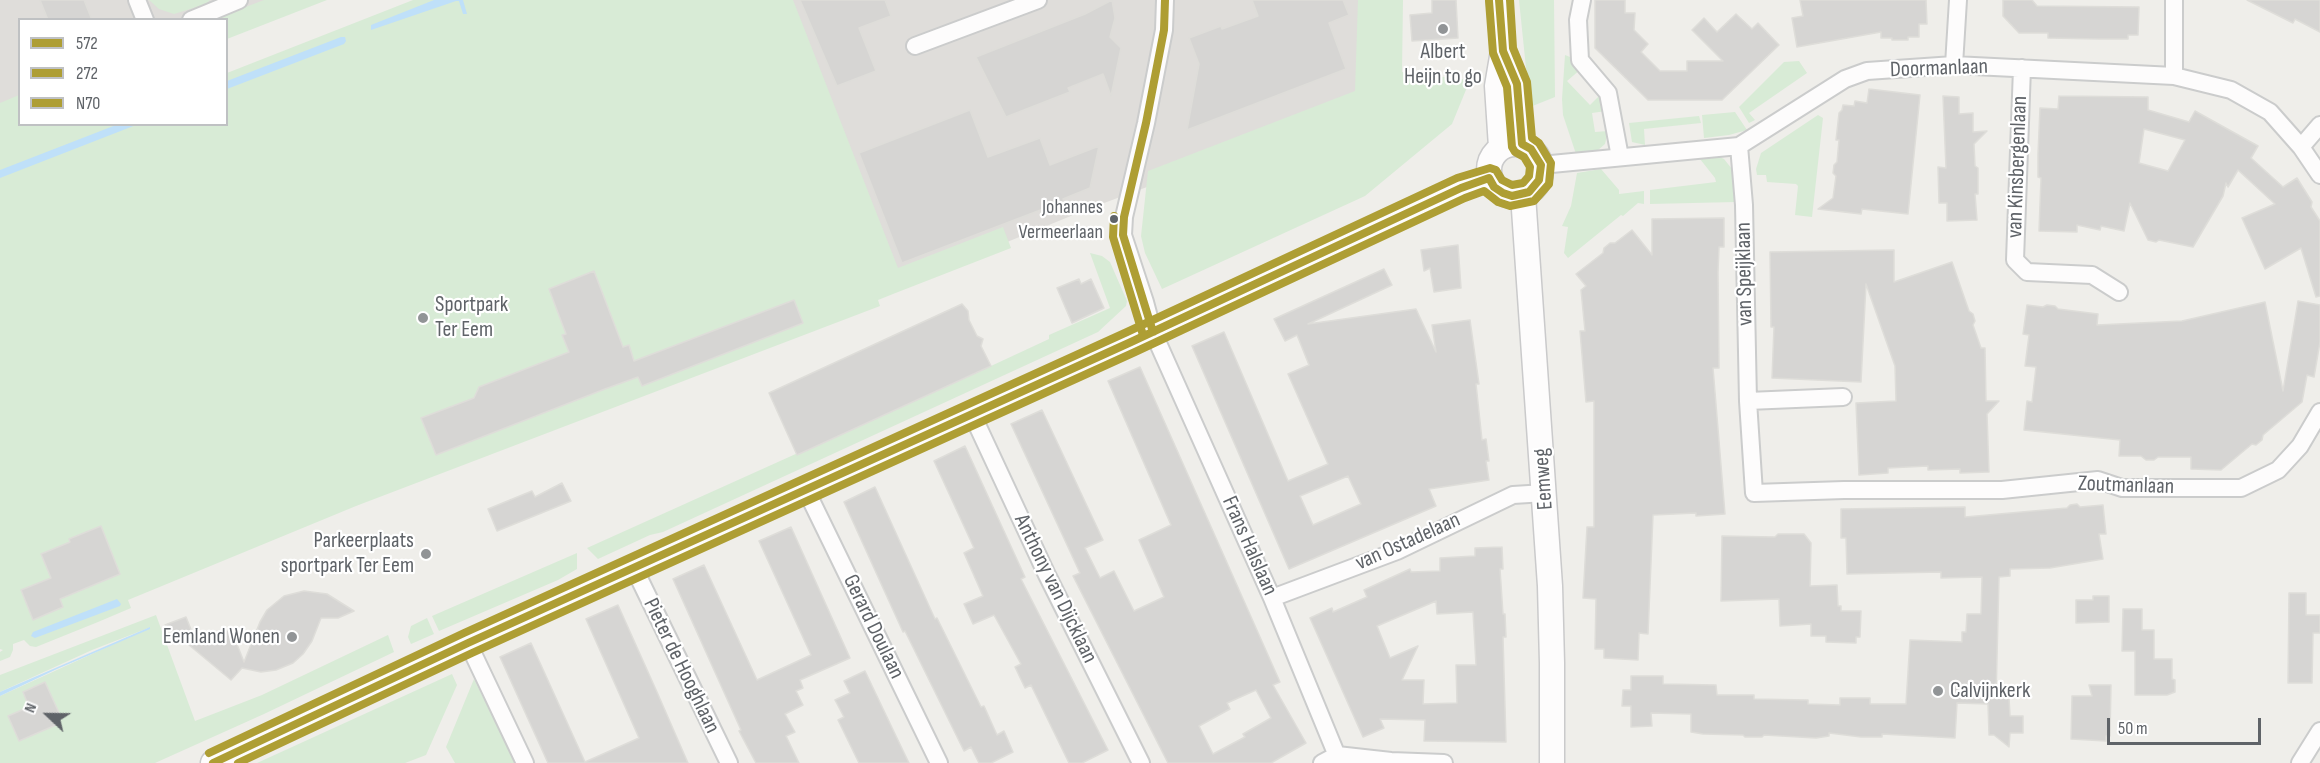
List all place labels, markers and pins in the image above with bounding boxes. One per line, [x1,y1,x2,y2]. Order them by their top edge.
marker: Albert Heijn to go [1436,22,1450,36]
place label: Albert Heijn to go [1404,39,1482,90]
place label: Johannes Vermeerlaan [1019,196,1103,243]
marker: Johannes Vermeerlaan [1108,213,1120,225]
place label: Sportpark Ter Eem [435,292,508,344]
marker: Sportpark Ter Eem [416,311,430,325]
place label: Parkeerplaats sportpark Ter Eem [281,528,414,580]
marker: Parkeerplaats sportpark Ter Eem [419,547,433,561]
place label: Eemland Wonen [163,624,280,650]
marker: Eemland Wonen [285,630,299,644]
place label: Calvijnkerk [1950,678,2030,704]
marker: Calvijnkerk [1931,684,1945,698]

